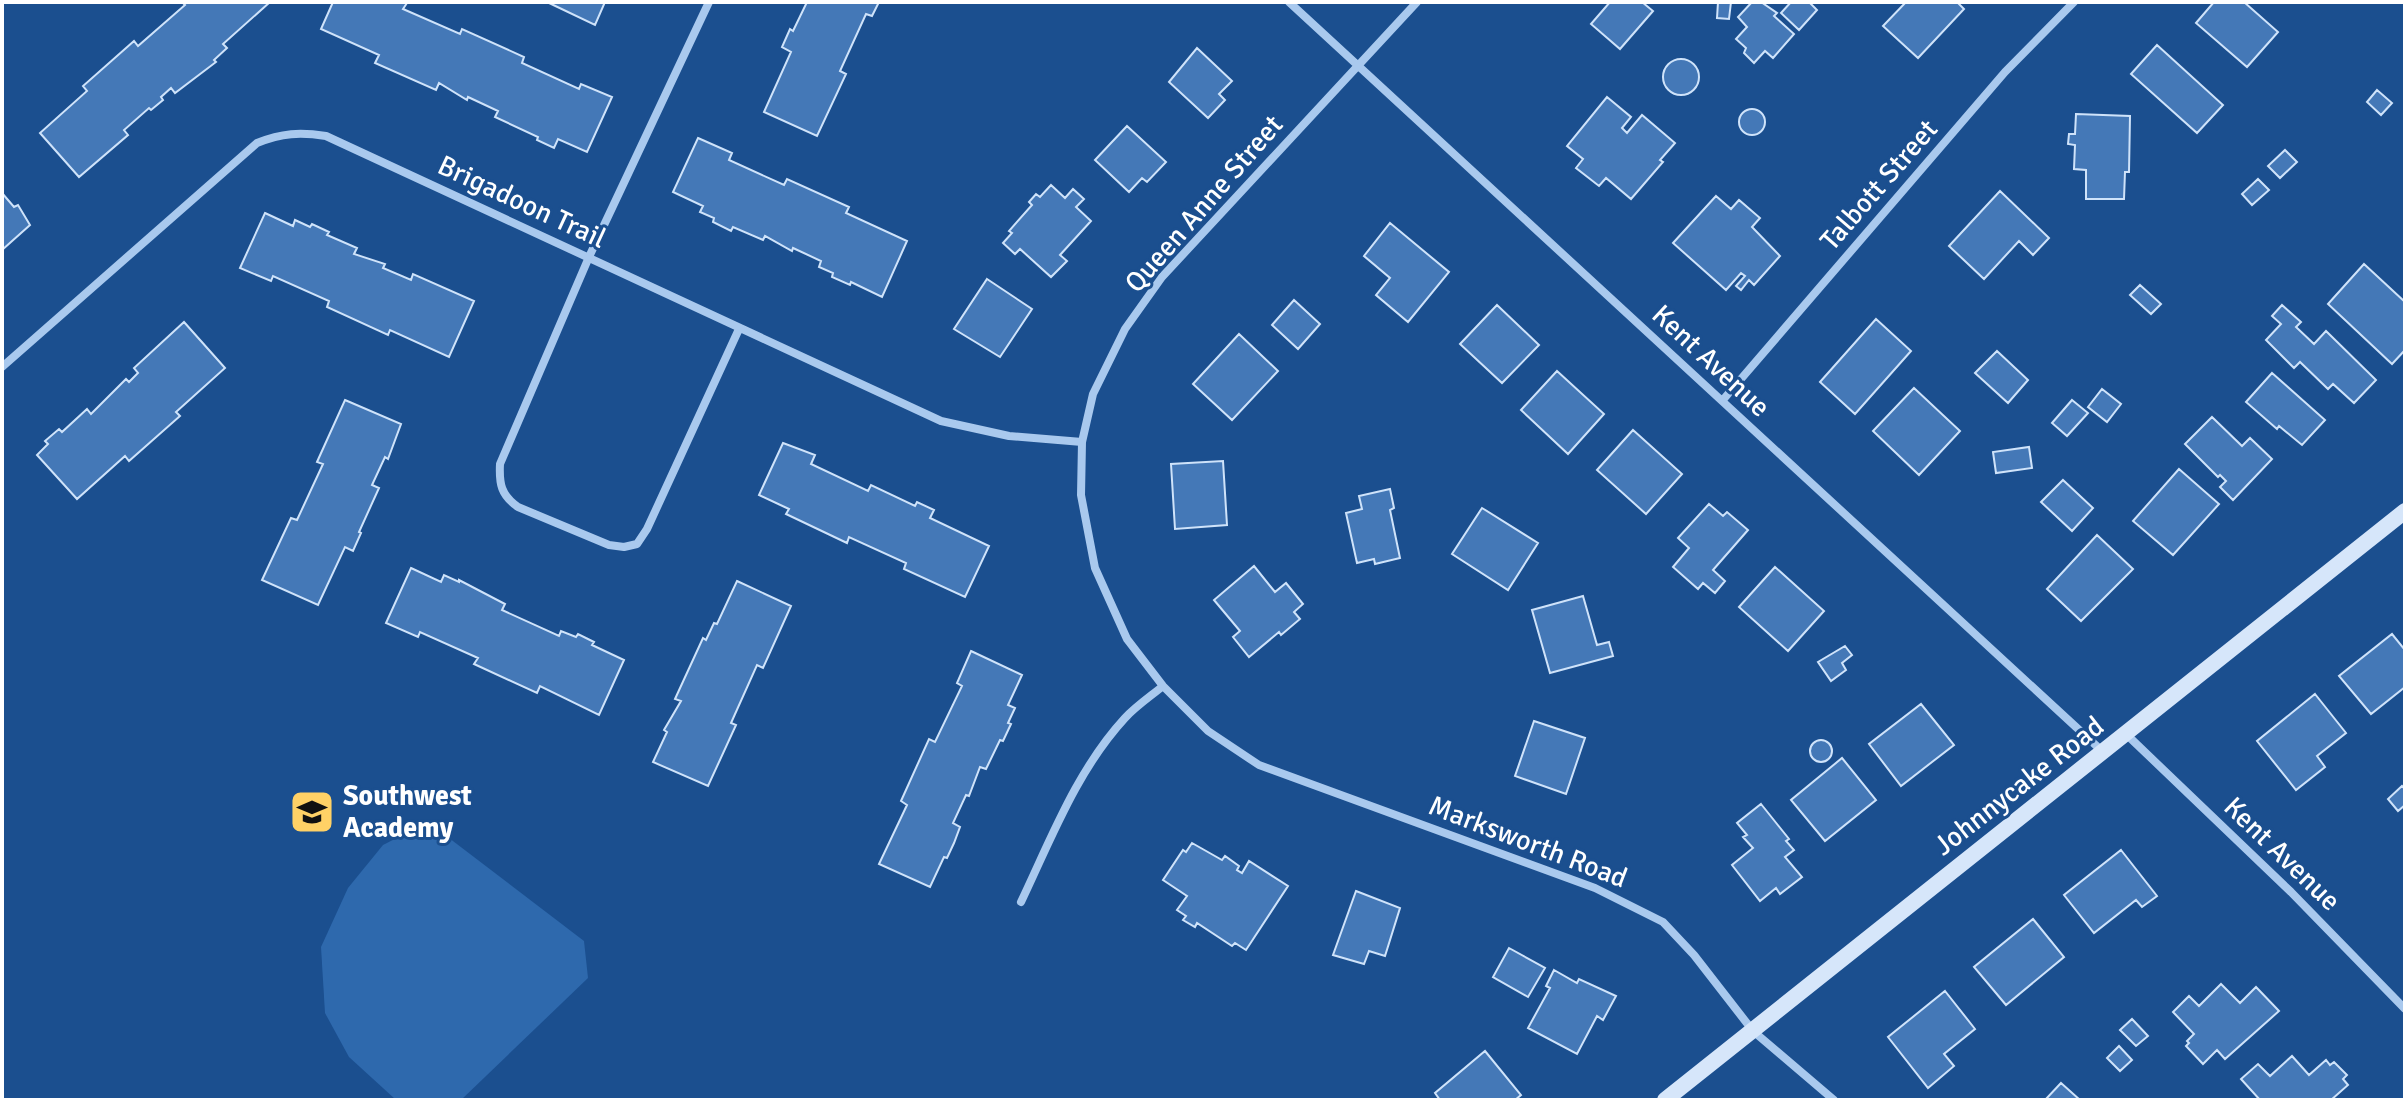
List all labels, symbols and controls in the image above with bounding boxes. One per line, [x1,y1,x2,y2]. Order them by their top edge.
street label: Queen Anne Street [1118,108,1290,300]
street label: Talbott Street [1813,113,1945,257]
street label: Brigadoon Trail [432,148,612,256]
street label: Kent Avenue [1645,298,1777,424]
street label: Johnnycake Road [1927,709,2111,863]
place label: Southwest Academy [343,779,472,845]
school or university icon: Southwest Academy [288,788,336,836]
street label: Marksworth Road [1424,789,1632,895]
street label: Kent Avenue [2217,790,2347,918]

